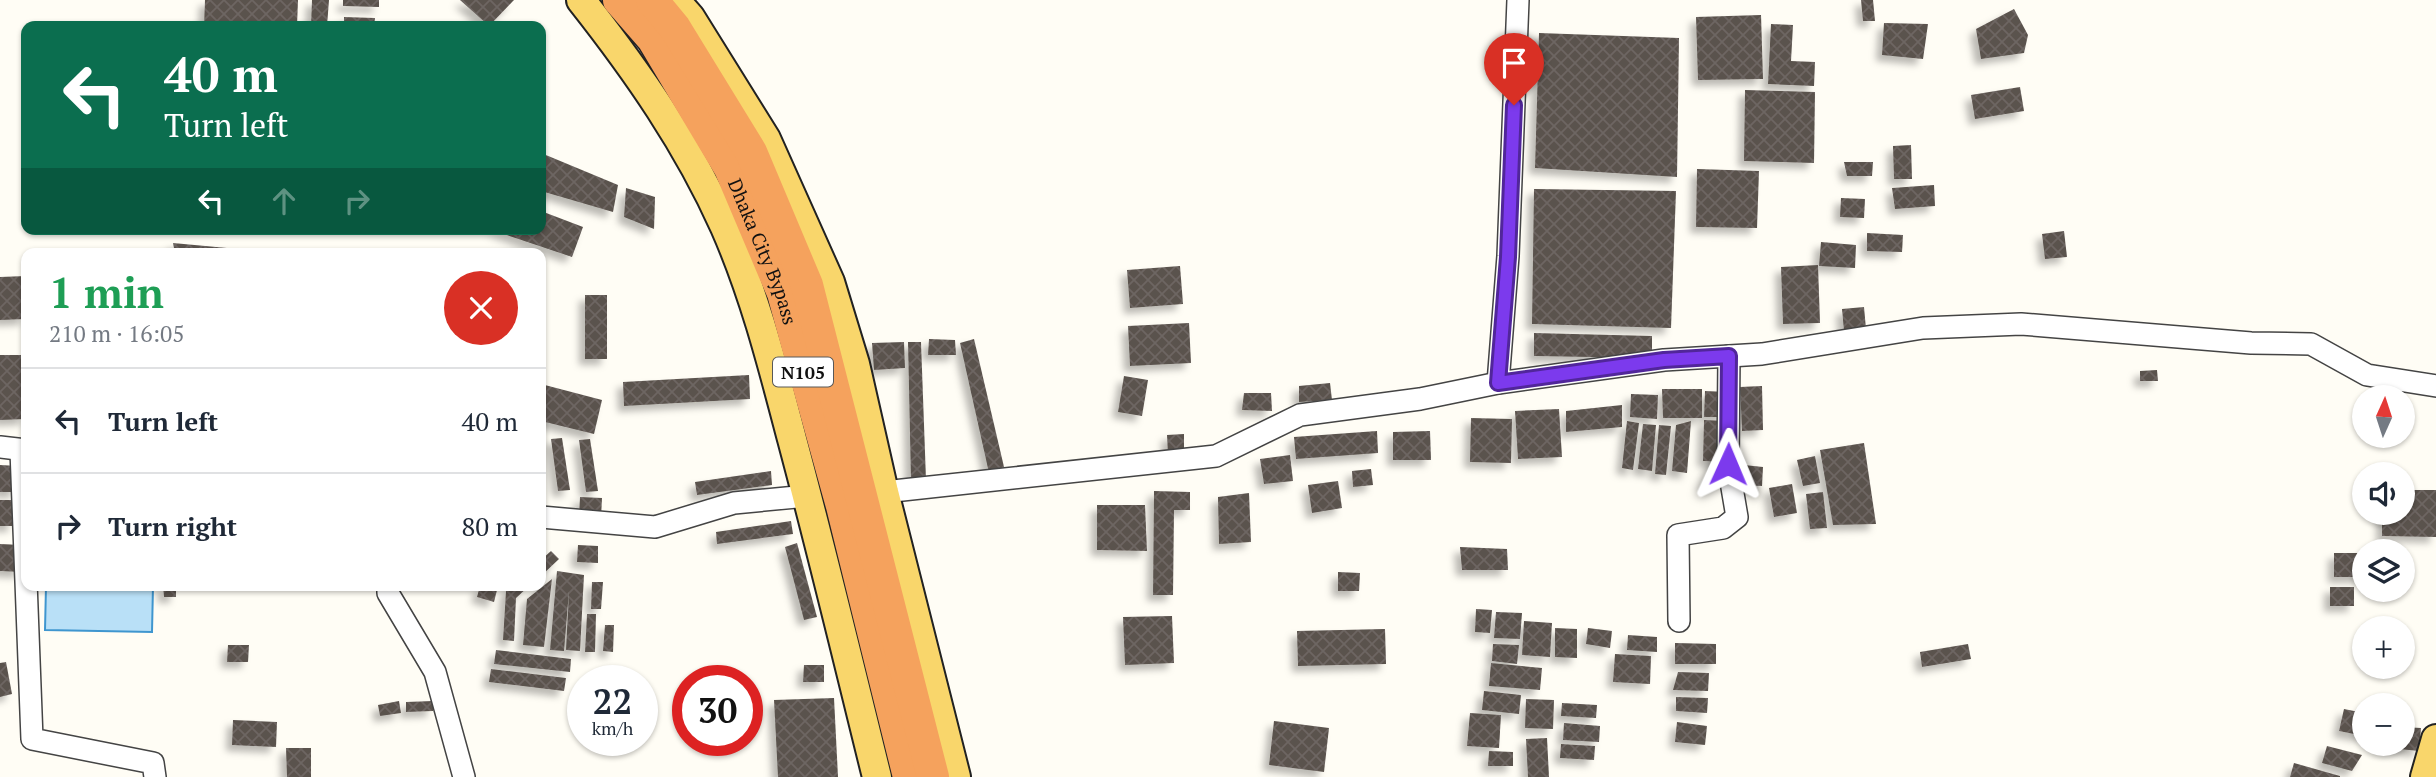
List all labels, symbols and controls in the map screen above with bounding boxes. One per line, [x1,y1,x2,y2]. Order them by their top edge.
pin [1484,33,1544,105]
text: 40 m [164,41,278,106]
icon: arrive [1495,44,1533,82]
icon: left [49,49,140,140]
text: Turn left [164,104,288,146]
street label: Dhaka City Bypass [723,174,804,327]
icon: left [192,182,230,220]
icon: ahead [265,182,303,220]
icon: right [338,182,376,220]
text: 1 min [49,264,164,320]
button: close [444,271,518,345]
text: 210 m · 16:05 [49,318,184,349]
road number: N105 [773,358,833,386]
north arrow [2352,385,2415,448]
map controls [2352,385,2415,756]
icon: left [49,402,87,440]
text: Turn left [108,404,218,438]
text: 40 m [462,404,518,438]
position arrow [1691,427,1765,501]
button: sound [2352,462,2415,525]
icon: right [49,507,87,545]
text: Turn right [108,509,237,543]
text: 80 m [462,509,518,543]
button: layers [2352,539,2415,602]
button: + [2352,616,2415,679]
speed limit sign: 30 [672,665,763,756]
text: 22 [593,678,632,724]
button: − [2352,693,2415,756]
text: km/h [592,716,633,740]

